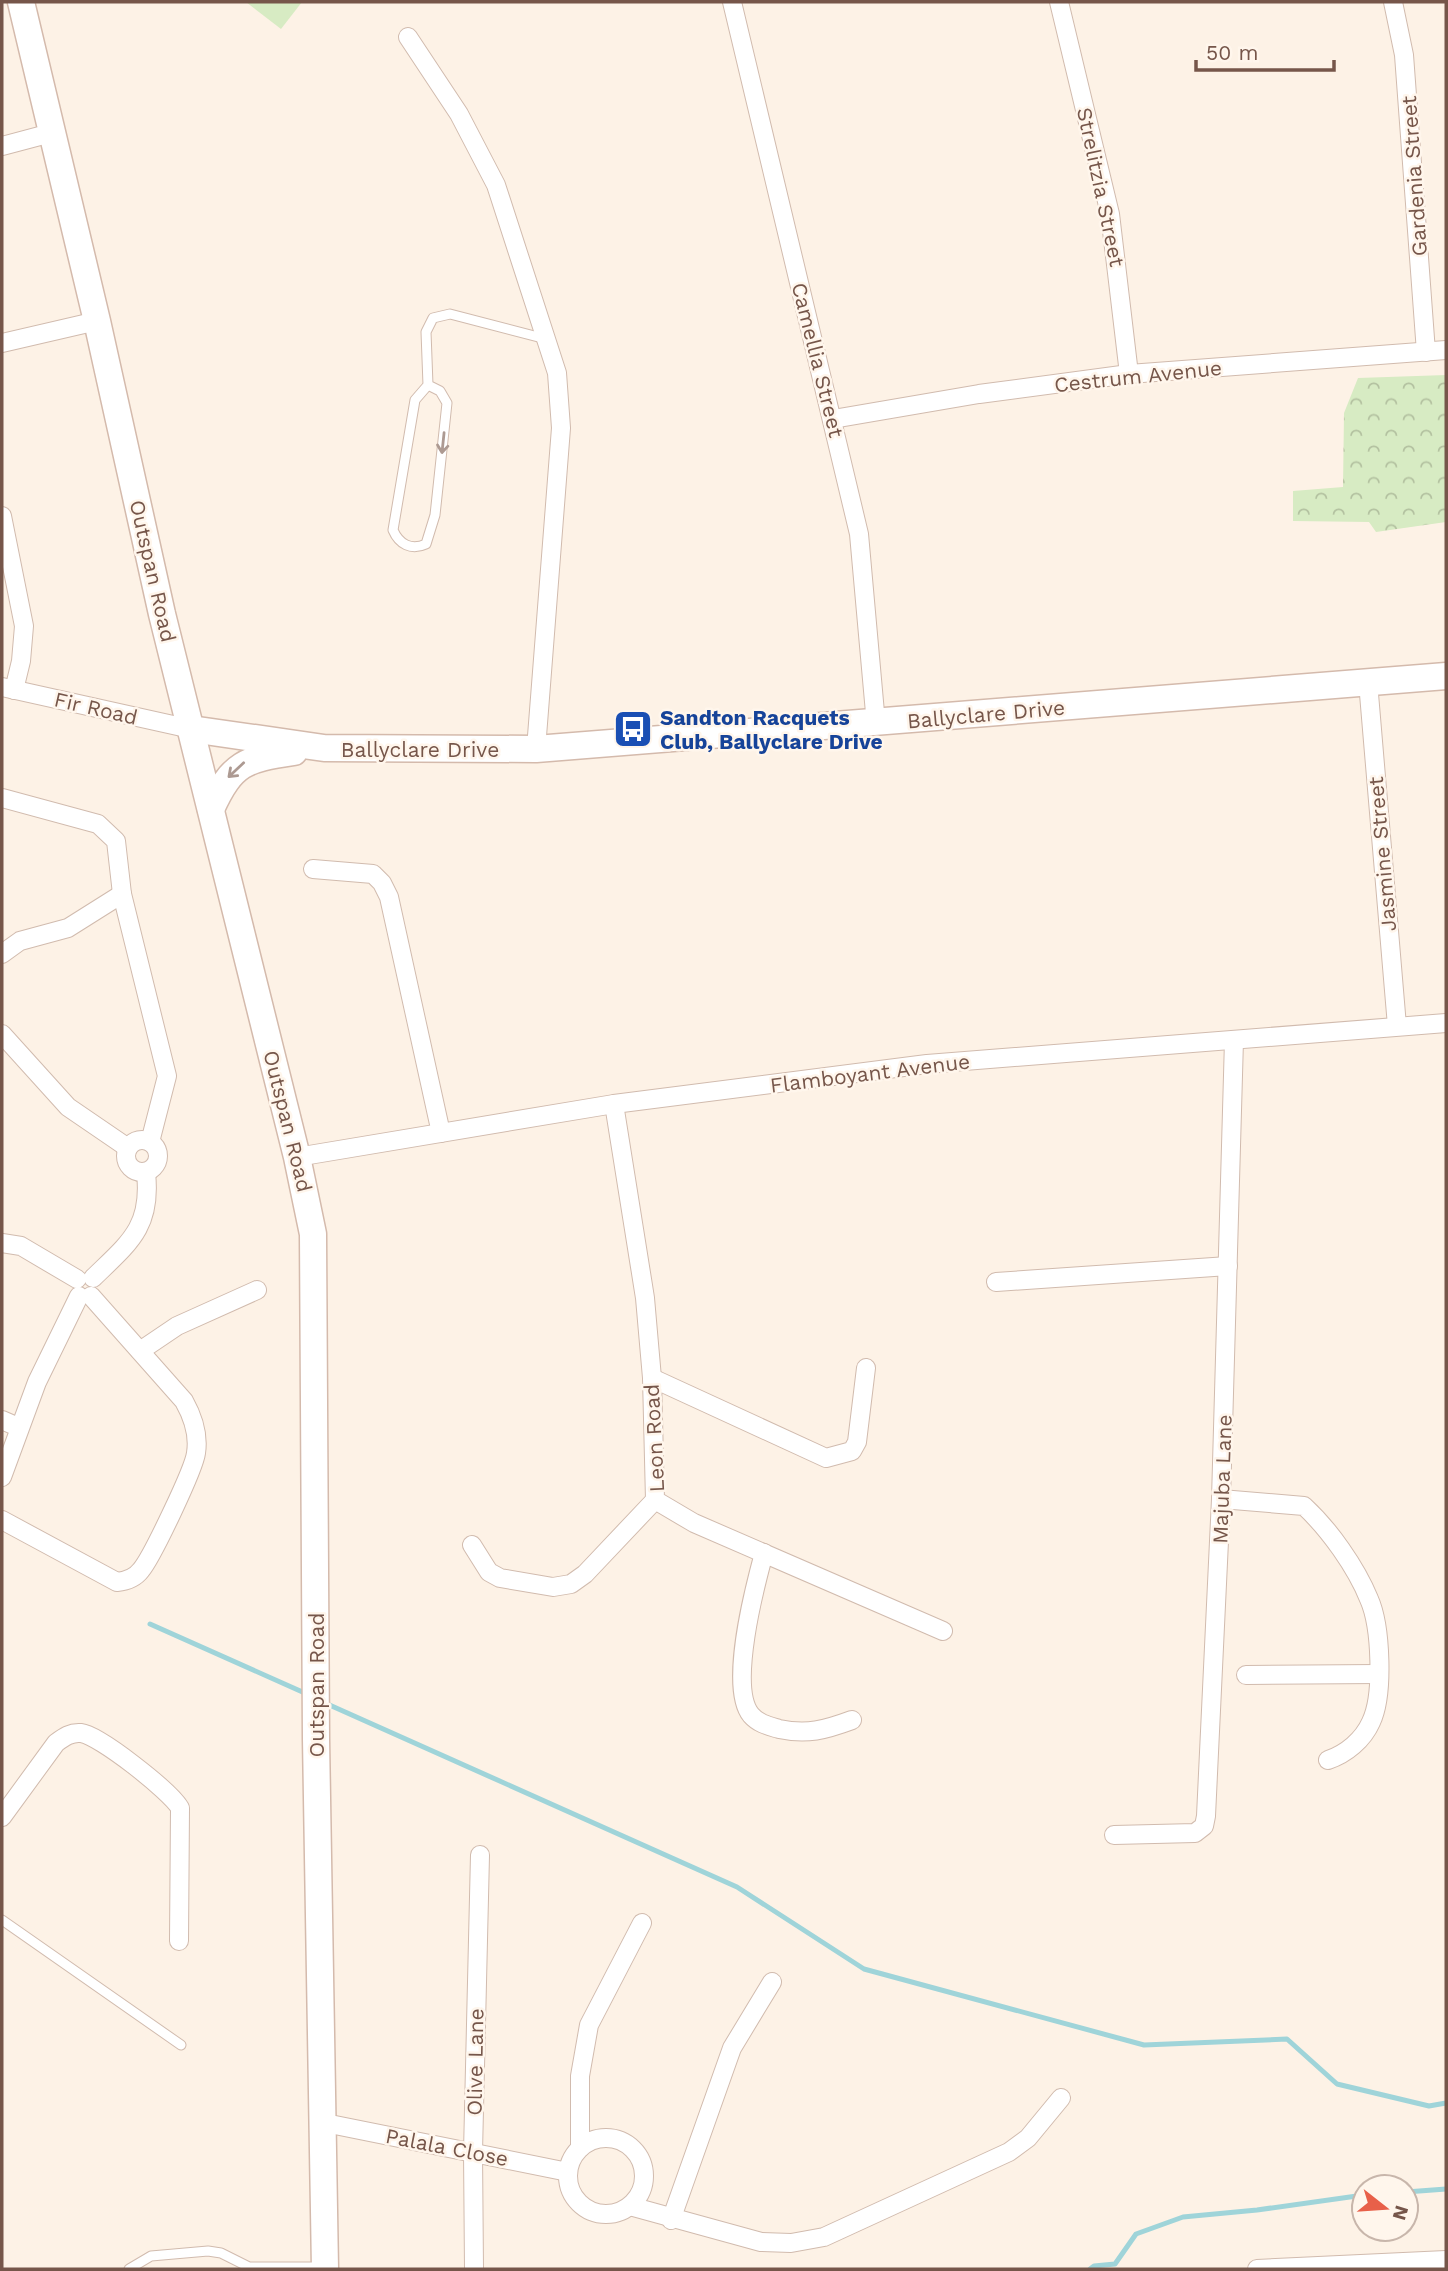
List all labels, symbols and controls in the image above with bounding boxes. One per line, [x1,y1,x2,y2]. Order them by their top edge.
scale bar [1196,28,1334,72]
text: 50 m [1206,40,1258,65]
street label: Gardenia Street [1396,95,1432,257]
street label: Strelitzia Street [1072,105,1130,269]
street label: Camellia Street [787,280,849,440]
street label: Cestrum Avenue [1053,355,1223,397]
one-way arrow [436,432,449,454]
street label: Outspan Road [125,498,181,644]
street label: Fir Road [52,686,140,730]
street label: Ballyclare Drive [906,695,1066,733]
place label: Sandton Racquets Club, Ballyclare Drive [660,705,883,754]
bus stop icon: Sandton Racquets Club, Ballyclare Drive [612,708,654,750]
street label: Ballyclare Drive [341,737,499,762]
one-way arrow [227,762,245,778]
street label: Jasmine Street [1363,775,1401,933]
street label: Outspan Road [258,1048,318,1194]
street label: Flamboyant Avenue [769,1048,971,1098]
street label: Leon Road [639,1383,669,1493]
street label: Majuba Lane [1207,1414,1237,1544]
street label: Outspan Road [304,1612,329,1758]
street label: Olive Lane [462,2008,488,2116]
street label: Palala Close [383,2123,511,2171]
north arrow [1350,2173,1420,2243]
text: N [1388,2203,1414,2223]

